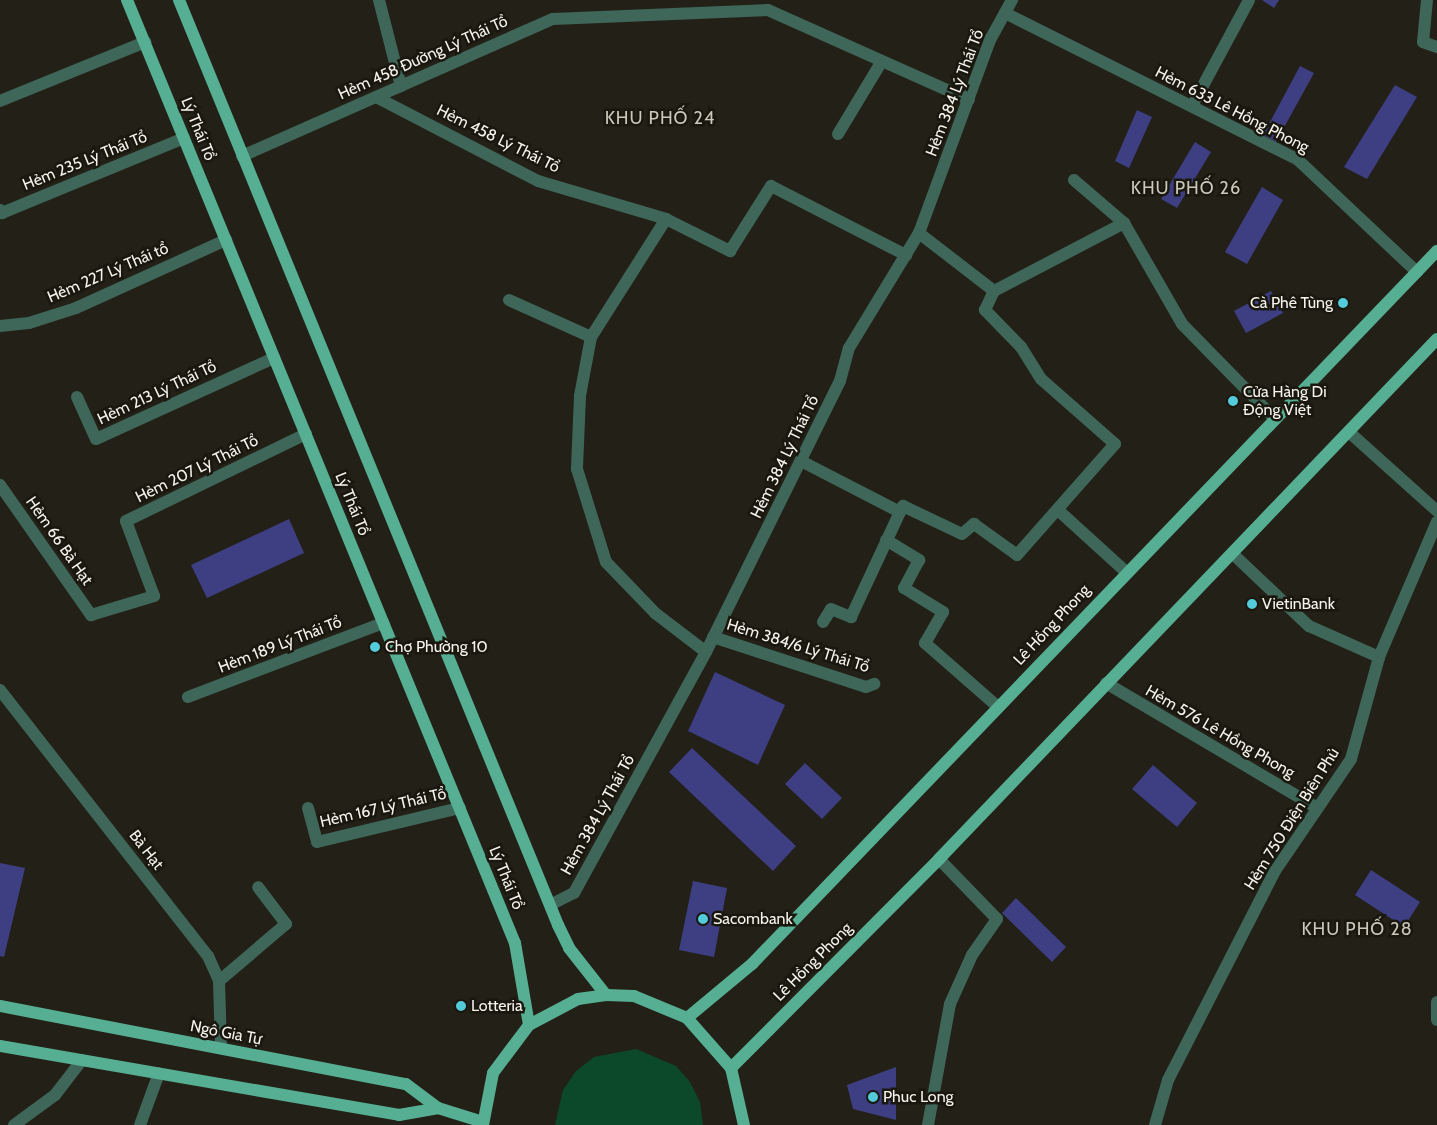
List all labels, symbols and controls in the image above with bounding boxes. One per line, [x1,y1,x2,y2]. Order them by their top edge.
street label: Hẻm 458 Đường Lý Thái Tổ [335,12,511,104]
street label: Hẻm 384 Lý Thái Tổ [922,27,988,159]
street label: Hẻm 633 Lê Hồng Phong [1152,63,1312,157]
street label: Lý Thái Tổ [177,95,219,163]
street label: Hẻm 458 Lý Thái Tổ [433,101,563,177]
district label: KHU PHỐ 24 [603,107,717,129]
street label: Hẻm 235 Lý Thái Tổ [20,127,150,195]
district label: KHU PHỐ 26 [1129,177,1243,199]
street label: Hẻm 227 Lý Thái tổ [45,239,171,307]
place label: Cà Phê Tùng [1250,293,1333,313]
marker: Cà Phê Tùng [1337,297,1349,309]
street label: Hẻm 213 Lý Thái Tổ [94,357,220,429]
place label: Cửa Hàng Di Động Việt [1243,382,1327,420]
street label: Hẻm 384 Lý Thái Tổ [747,392,823,522]
marker: Cửa Hàng Di Động Việt [1227,395,1239,407]
street label: Hẻm 207 Lý Thái Tổ [132,431,262,507]
street label: Lý Thái Tổ [331,470,373,538]
street label: Hẻm 66 Bà Hạt [21,493,97,589]
street label: Lê Hồng Phong [1010,581,1094,669]
place label: VietinBank [1262,594,1335,614]
marker: VietinBank [1246,598,1258,610]
street label: Hẻm 189 Lý Thái Tổ [215,613,345,677]
street label: Hẻm 384/6 Lý Thái Tổ [724,615,872,677]
place label: Chợ Phường 10 [385,637,488,657]
marker: Chợ Phường 10 [369,641,381,653]
street label: Hẻm 576 Lê Hồng Phong [1142,681,1298,783]
street label: Hẻm 750 Điện Biên Phủ [1240,744,1344,894]
street label: Hẻm 384 Lý Thái Tổ [557,752,639,878]
street label: Hẻm 167 Lý Thái Tổ [318,784,448,832]
street label: Bà Hạt [125,826,167,874]
street label: Lý Thái Tổ [485,844,527,912]
place label: Sacombank [713,909,793,929]
marker: Sacombank [697,913,709,925]
district label: KHU PHỐ 28 [1300,918,1414,940]
street label: Lê Hồng Phong [770,919,856,1005]
place label: Lotteria [471,996,523,1016]
marker: Lotteria [455,1000,467,1012]
street label: Ngô Gia Tự [189,1017,263,1049]
place label: Phuc Long [883,1087,954,1107]
marker: Phuc Long [867,1091,879,1103]

